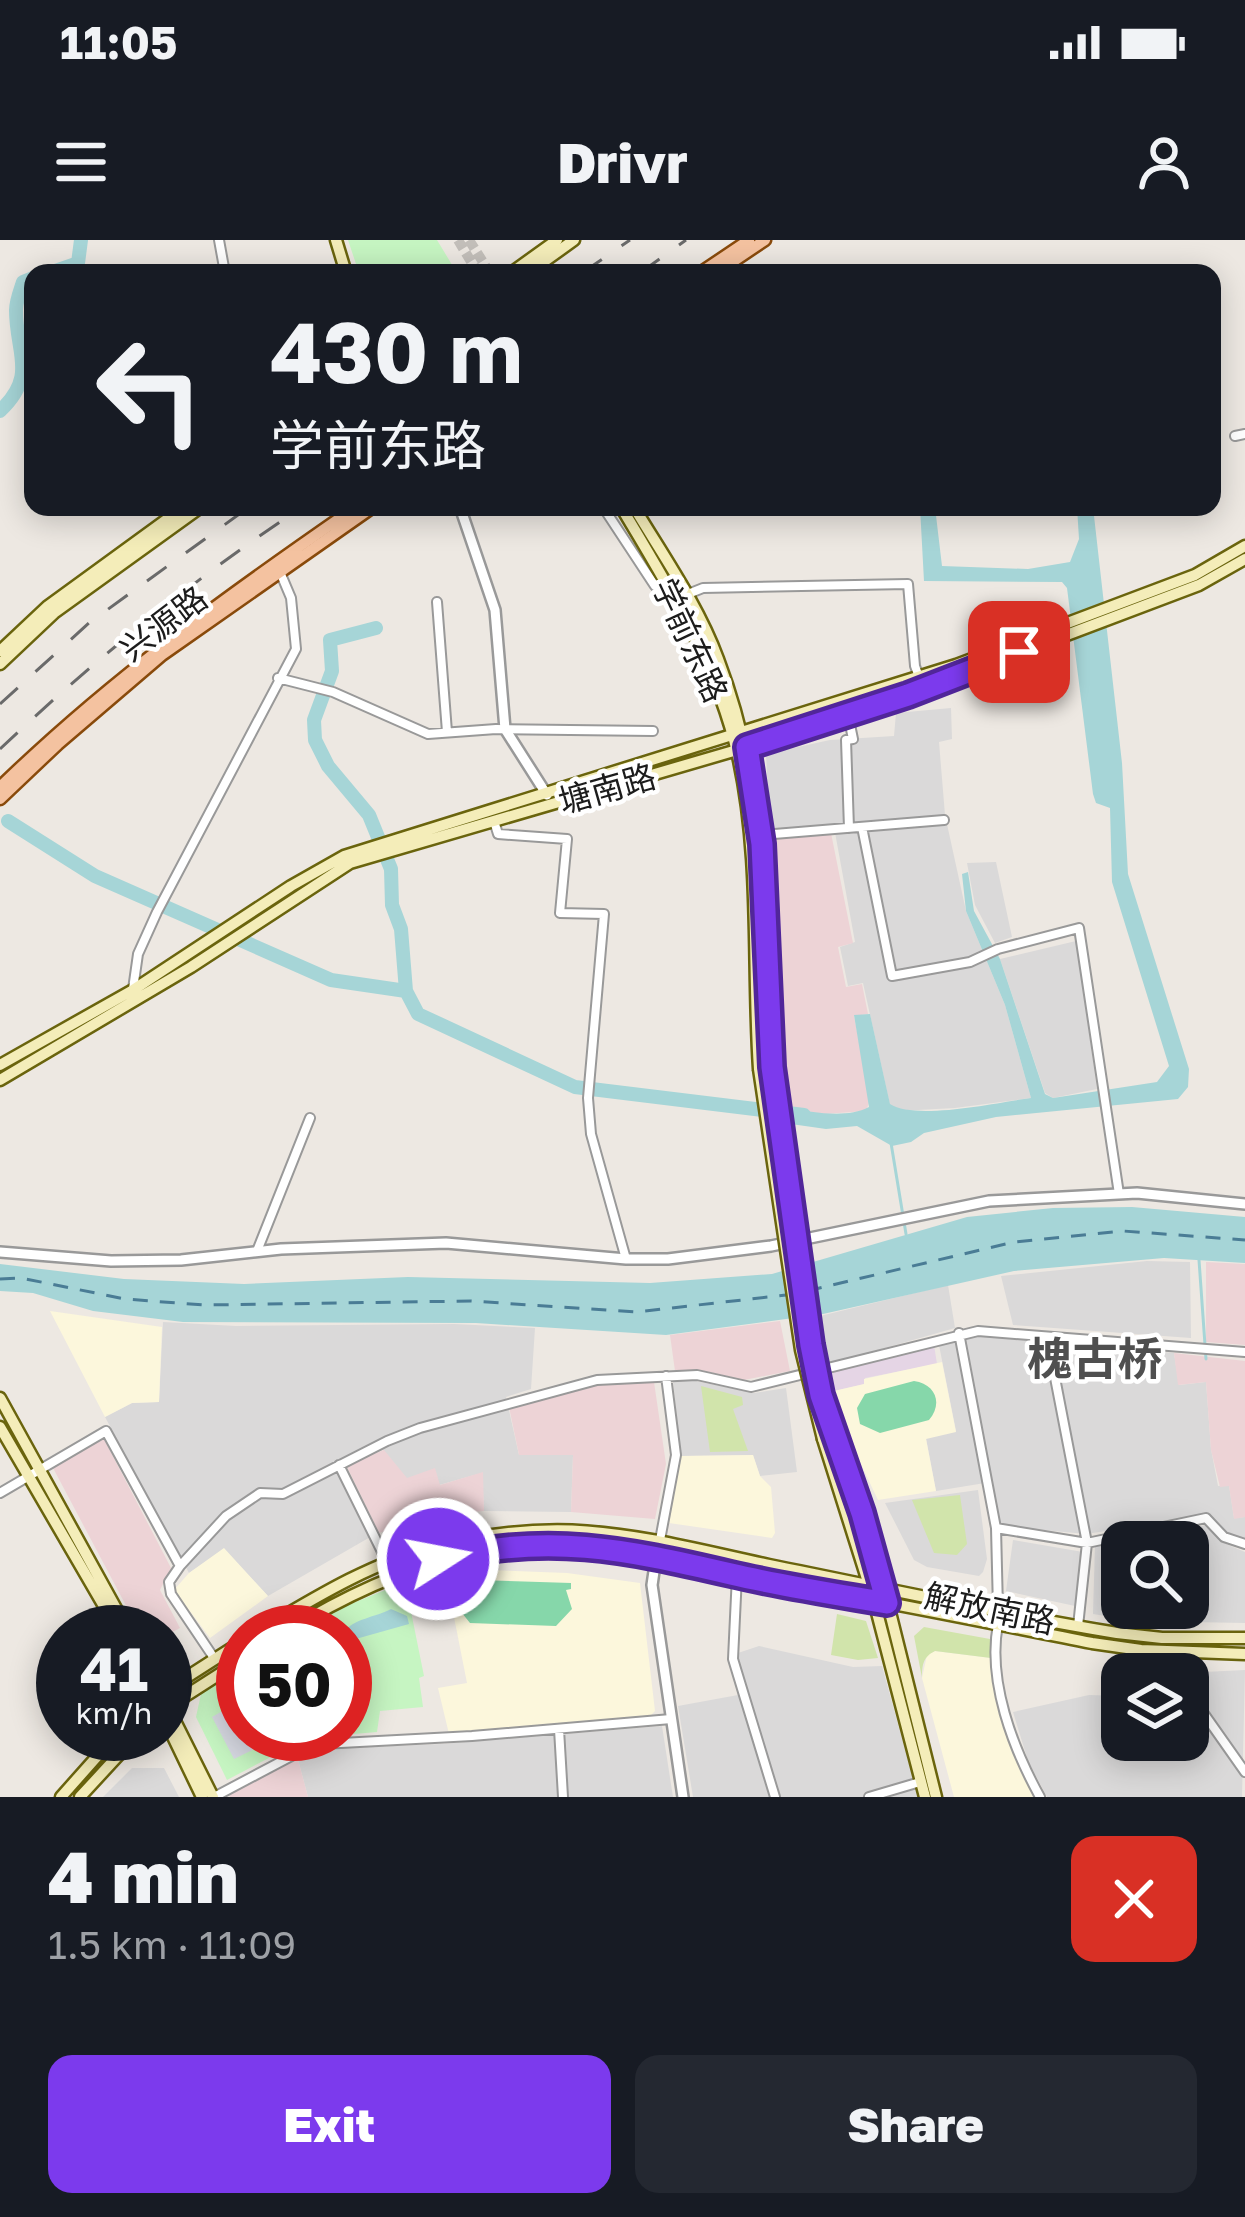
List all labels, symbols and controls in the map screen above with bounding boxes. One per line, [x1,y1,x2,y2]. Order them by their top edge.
text: 11:05 [60,15,177,69]
icon: menu [48,129,114,195]
icon: person [1131,129,1197,195]
text: Drivr [557,130,688,195]
text: 430 m [270,301,523,401]
icon: left [72,312,228,468]
text: 学前东路 [270,412,486,477]
street label: 学前东路 [645,572,737,708]
street label: 兴源路 [112,578,214,668]
pin [968,601,1070,703]
icon: arrive [986,619,1052,685]
street label: 塘南路 [554,756,660,820]
district label: 槐古桥 [1027,1331,1163,1385]
position arrow [375,1496,501,1622]
map controls [1101,1521,1209,1761]
button: search [1101,1521,1209,1629]
street label: 解放南路 [921,1575,1059,1641]
speed limit sign: 50 [216,1605,372,1761]
text: 41 [80,1632,148,1704]
button: layers [1101,1653,1209,1761]
text: km/h [76,1695,152,1731]
text: 4 min [48,1832,239,1919]
button: close [1071,1836,1197,1962]
text: 1.5 km · 11:09 [48,1921,296,1968]
button: Exit [48,2055,611,2193]
button: Share [635,2055,1197,2193]

